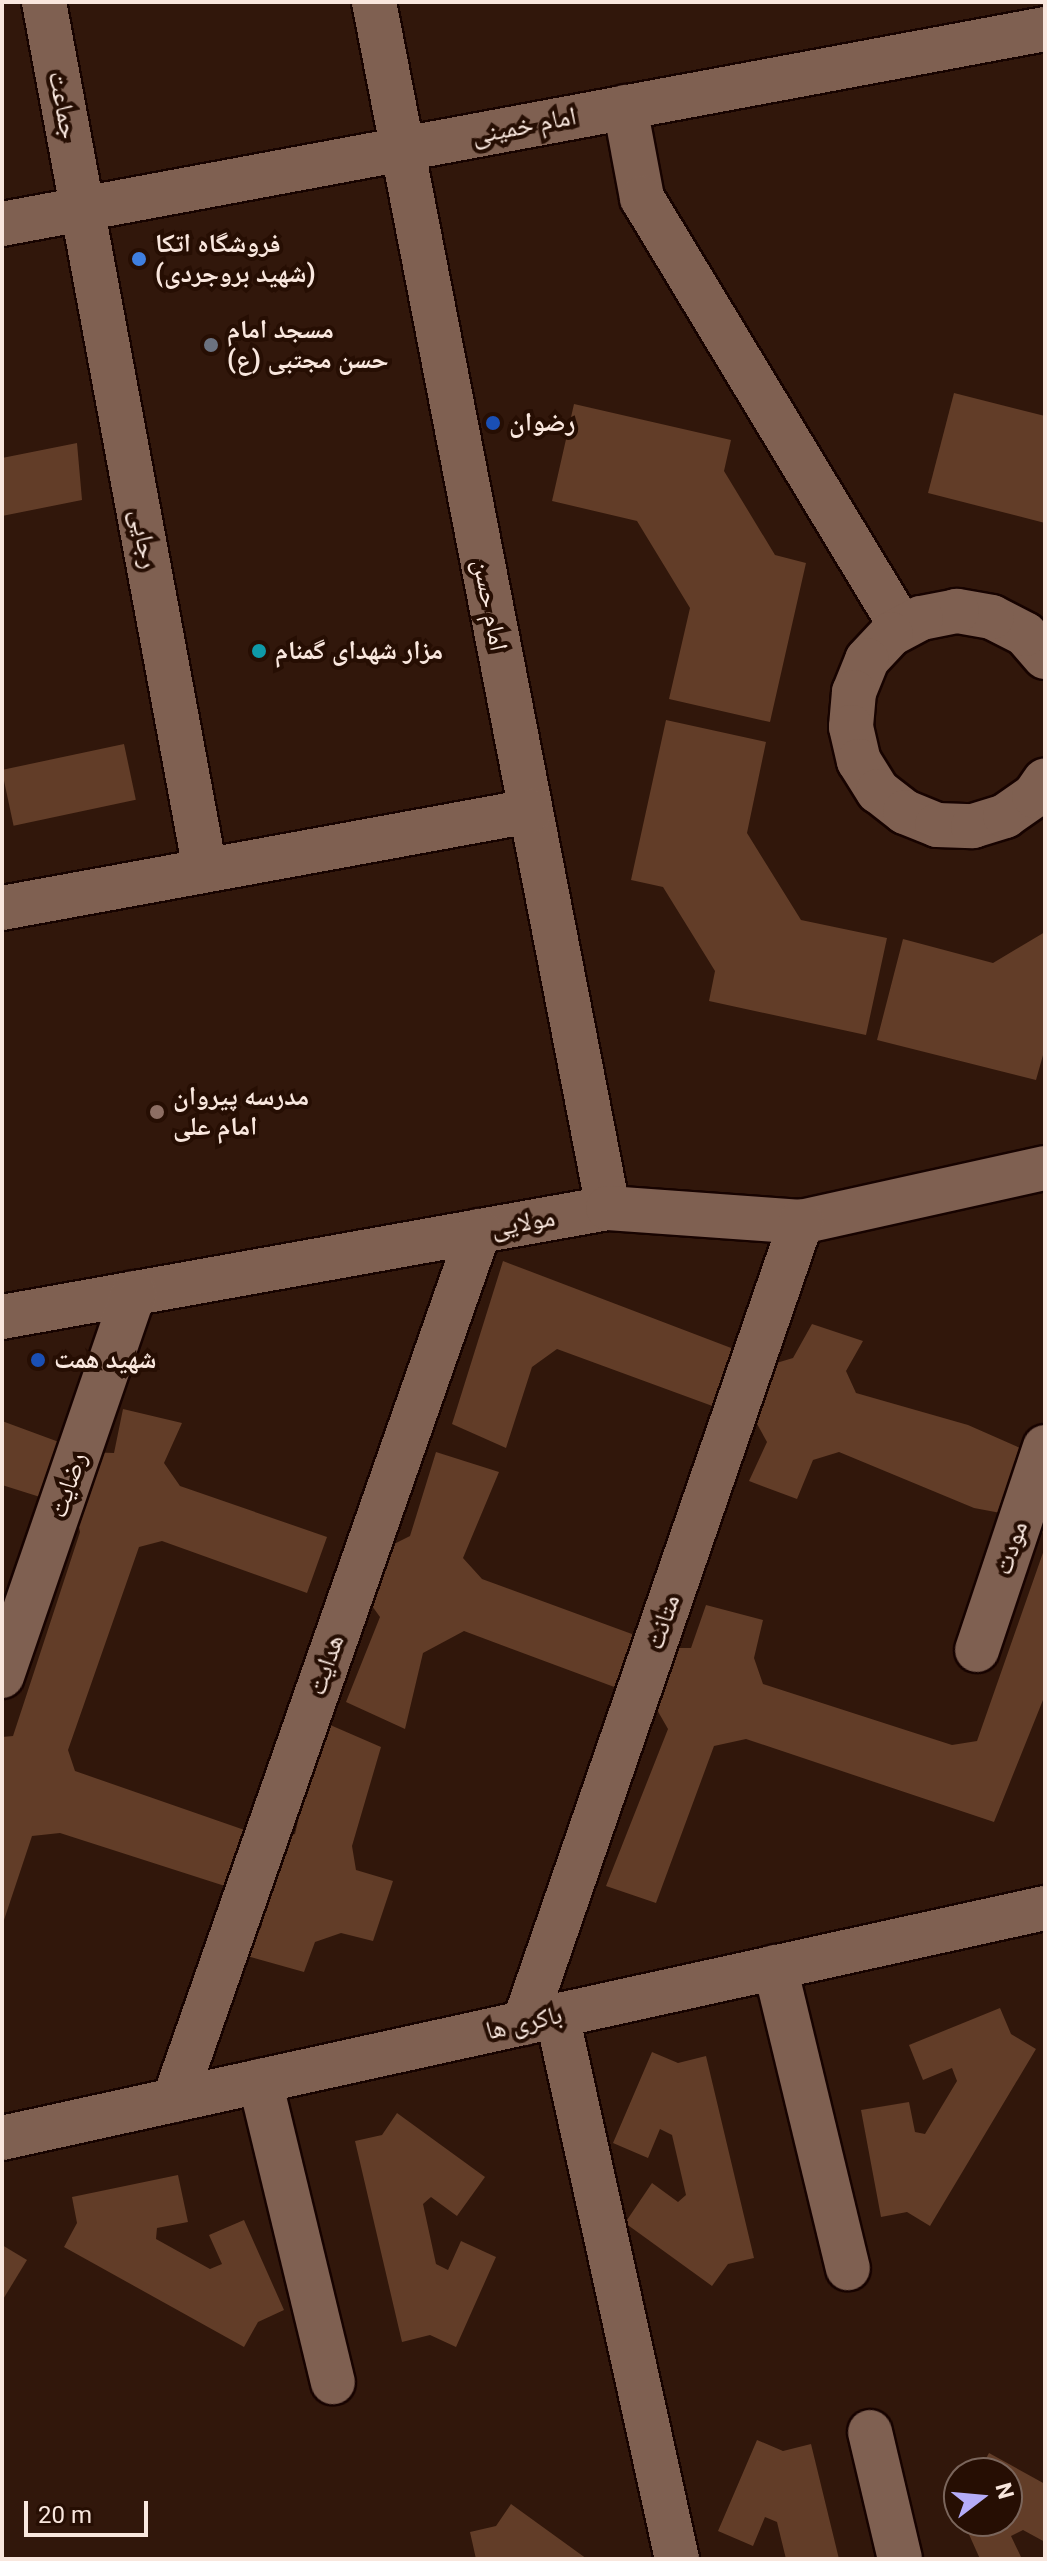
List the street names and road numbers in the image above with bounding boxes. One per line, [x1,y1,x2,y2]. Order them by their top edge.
street label: جماعت [41,69,85,141]
street label: امام خمینی [469,101,579,151]
street label: رجایی [123,507,165,571]
street label: امام حسن [466,556,514,654]
street label: مولايی [489,1202,557,1244]
street label: رضایت [42,1448,94,1522]
street label: مودت [987,1517,1035,1579]
street label: متانت [639,1590,687,1654]
street label: هدایت [301,1631,351,1699]
street label: باکری ها [483,1999,565,2047]

